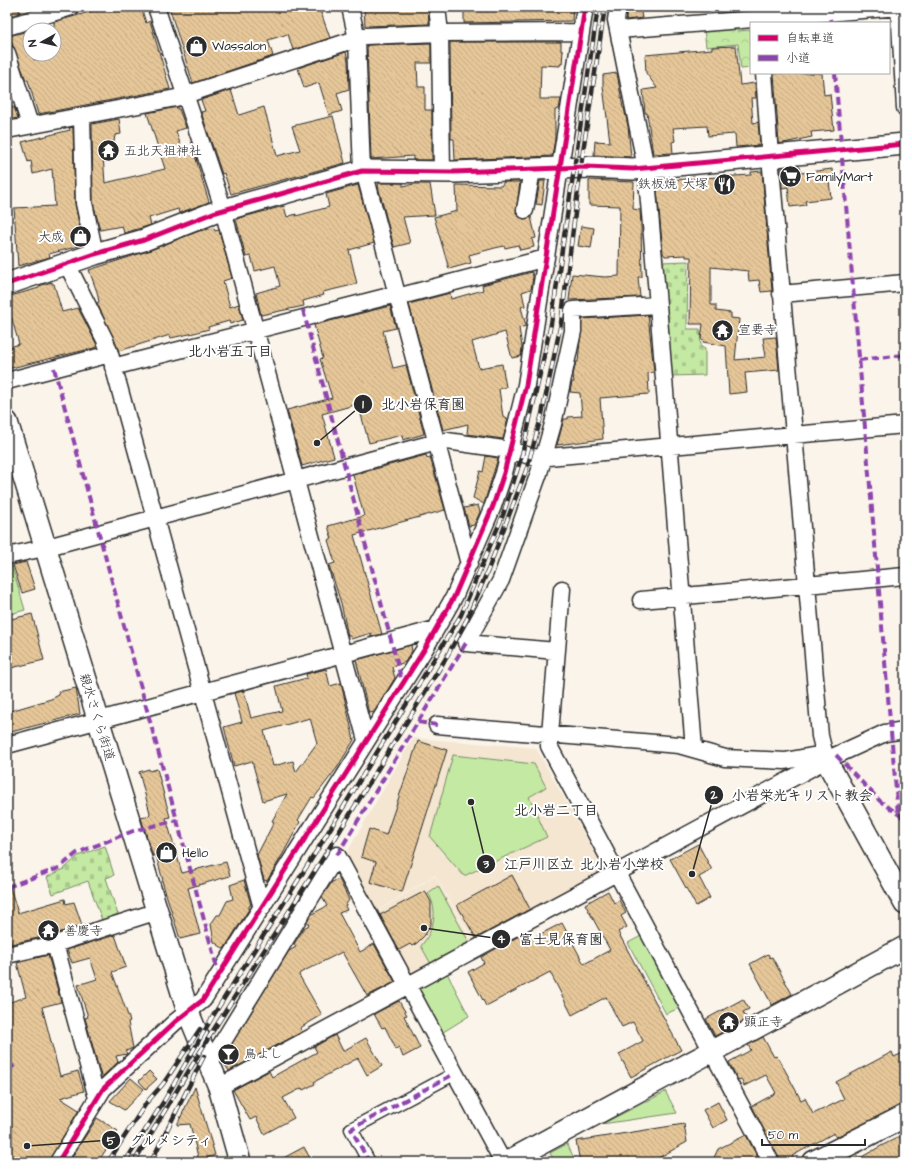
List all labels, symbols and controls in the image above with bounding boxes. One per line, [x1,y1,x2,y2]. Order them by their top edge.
north arrow [22,22,62,62]
legend [750,22,890,74]
text: 自転車道 [786,30,834,47]
shop icon: Wassalon [183,33,209,59]
place label: Wassalon [212,37,267,55]
text: N [25,39,41,48]
text: 小道 [786,50,810,67]
temple icon: 五北天祖神社 [96,138,122,164]
place label: 五北天祖神社 [124,142,202,160]
supermarket icon: FamilyMart [778,164,804,190]
place label: FamilyMart [806,168,873,187]
restaurant icon: 鉄板焼 大塚 [711,171,737,197]
place label: 鉄板焼 大塚 [638,175,708,193]
shop icon: 大成 [67,224,93,250]
place label: 大成 [38,228,64,246]
temple icon: 宣要寺 [710,317,736,343]
place label: 宣要寺 [738,321,777,339]
district label: 北小岩五丁目 [188,342,272,362]
callout: 北小岩保育園 [353,391,473,417]
text: 北小岩保育園 [381,395,465,415]
text: 1 [362,396,364,413]
street label: 親水さくら街道 [75,671,119,763]
callout: 小岩栄光キリスト教会 [704,782,880,808]
text: 小岩栄光キリスト教会 [731,786,873,806]
text: 2 [710,787,718,804]
district label: 北小岩二丁目 [514,801,598,821]
shop icon: Hello [154,840,180,866]
place label: Hello [182,844,209,862]
callout: 江戸川区立 北小岩小学校 [476,851,672,877]
text: 江戸川区立 北小岩小学校 [504,855,664,875]
text: 3 [482,856,490,873]
temple icon: 善慶寺 [36,918,62,944]
place label: 善慶寺 [64,922,103,940]
callout: 富士見保育園 [491,926,611,952]
text: 富士見保育園 [519,930,603,950]
text: 4 [497,931,506,948]
temple icon: 顕正寺 [716,1009,742,1035]
place label: 顕正寺 [744,1013,783,1031]
bar icon: 鳥よし [216,1041,242,1067]
place label: 鳥よし [244,1045,283,1063]
scale bar [762,1121,865,1147]
callout: グルメシティ [101,1127,221,1153]
text: 50 m [768,1127,799,1144]
text: グルメシティ [130,1131,212,1151]
text: 5 [107,1133,116,1150]

